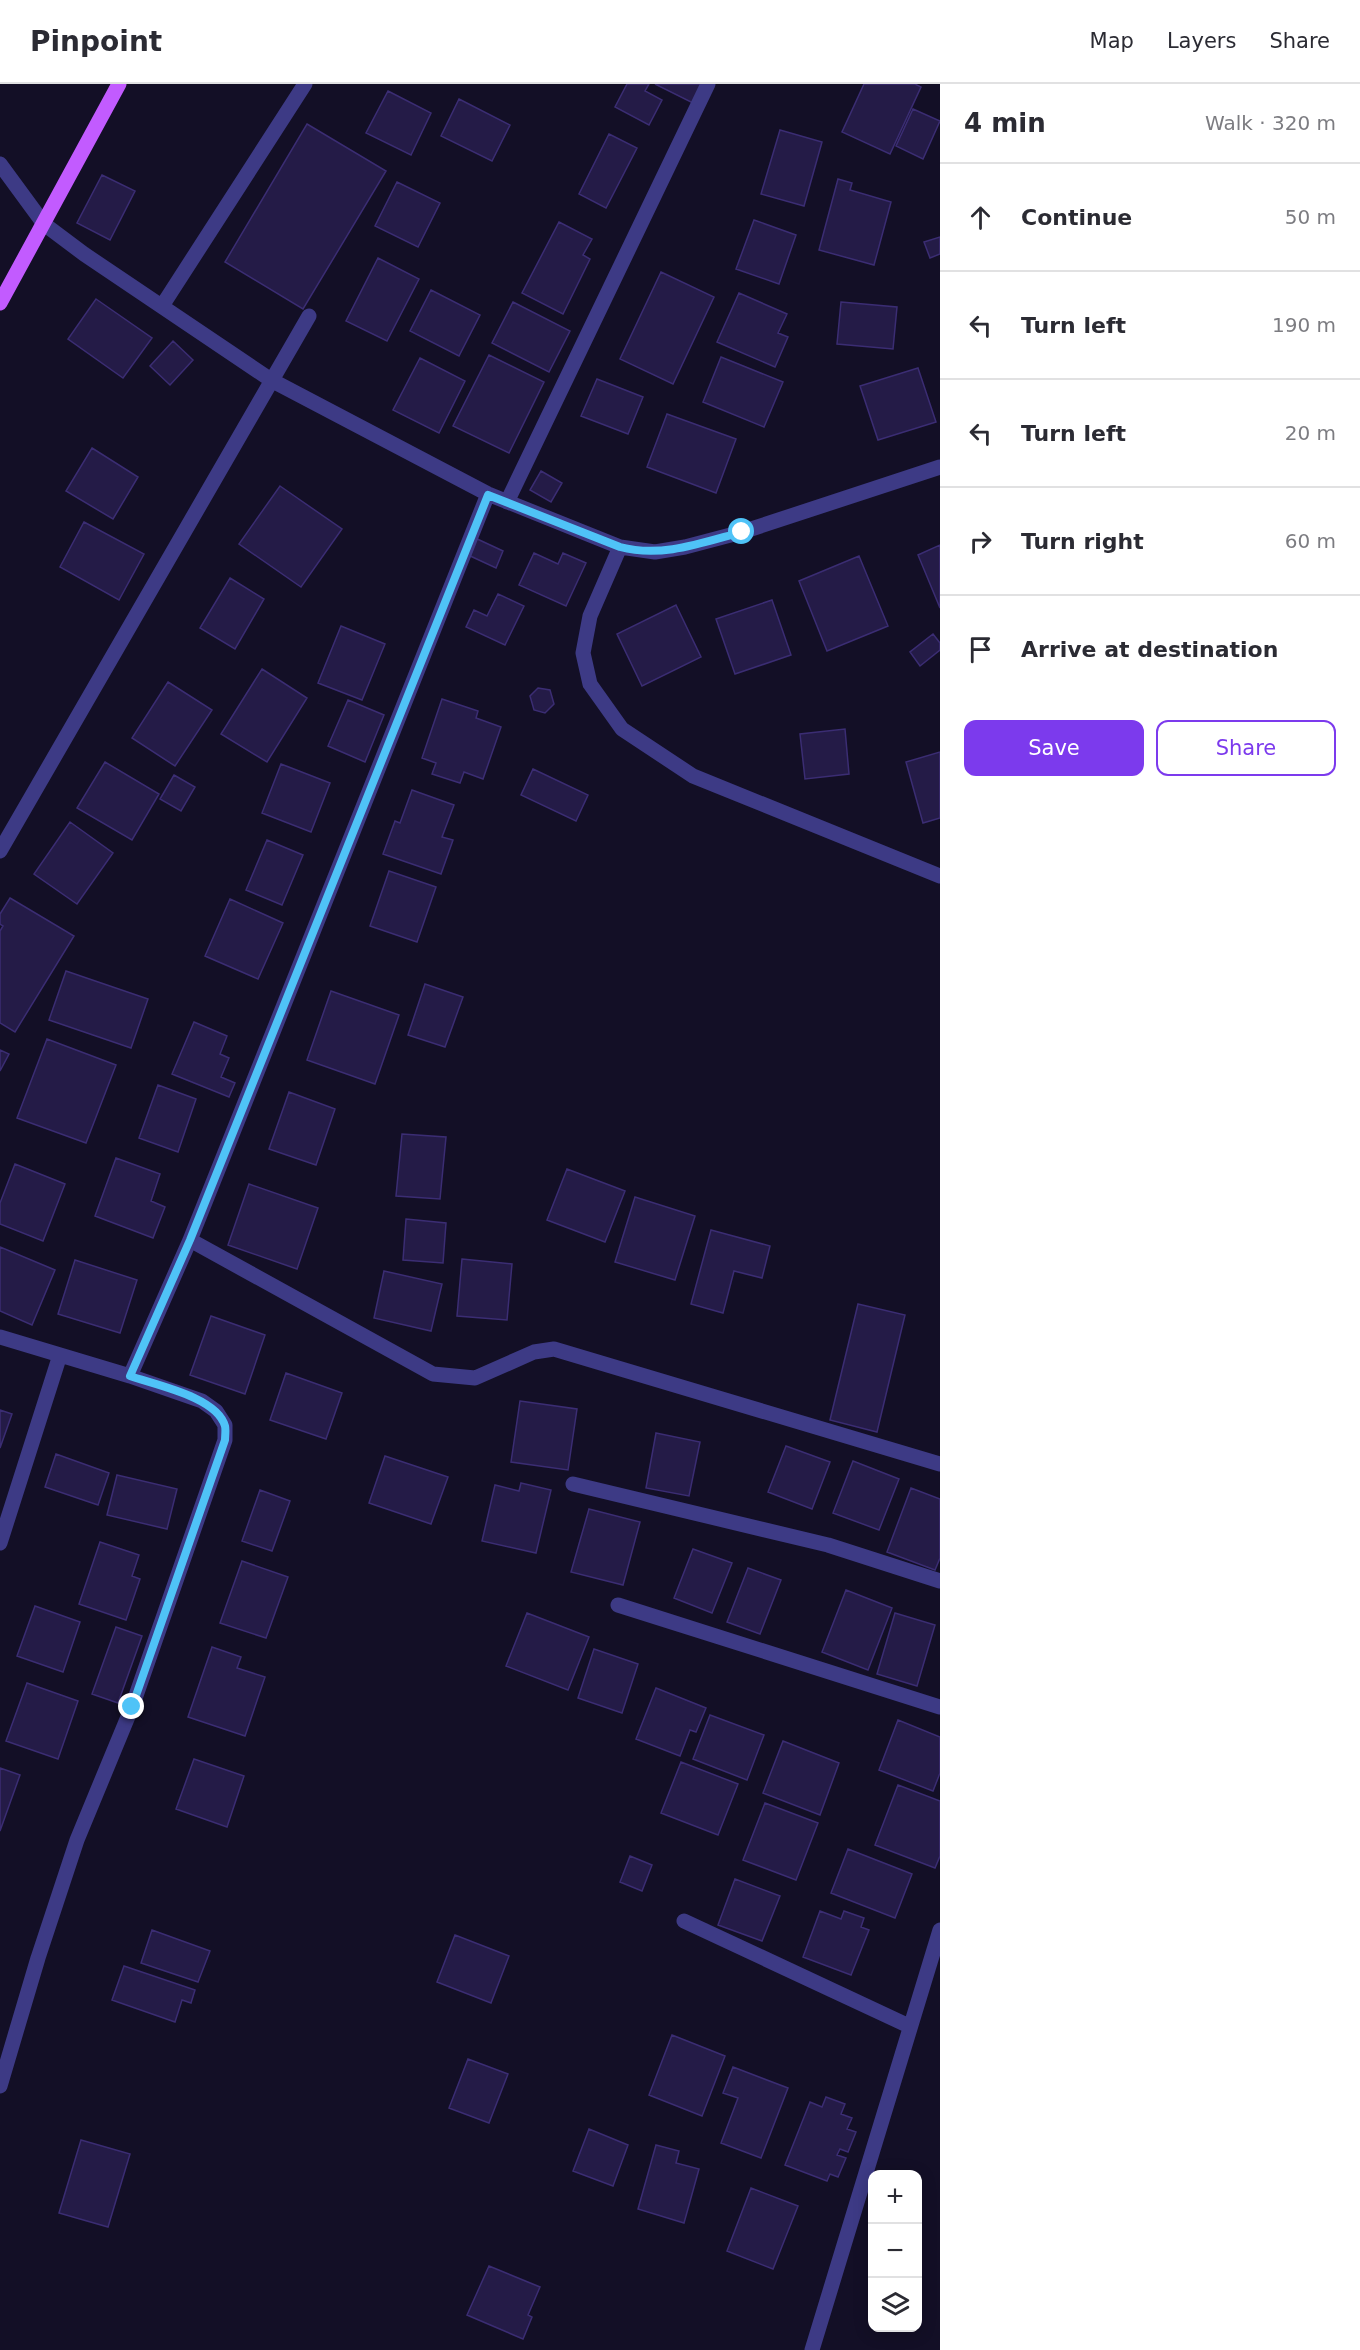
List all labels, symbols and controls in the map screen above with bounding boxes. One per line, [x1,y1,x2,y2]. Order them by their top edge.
text: Pinpoint [30,25,162,58]
text: Map [1090,29,1134,53]
text: Layers [1167,29,1236,53]
text: Share [1269,29,1330,53]
text: 4 min [964,108,1046,138]
text: Walk · 320 m [1205,111,1336,135]
icon: ahead [964,201,997,234]
text: Continue [1021,205,1132,230]
text: 50 m [1285,205,1336,229]
icon: left [964,309,997,342]
text: Turn left [1021,313,1126,338]
text: 190 m [1272,313,1336,337]
icon: left [964,417,997,450]
text: Turn left [1021,421,1126,446]
text: 20 m [1285,421,1336,445]
route start [728,518,754,544]
icon: right [964,525,997,558]
text: Turn right [1021,529,1144,554]
text: 60 m [1285,529,1336,553]
icon: arrive [964,633,997,666]
text: Arrive at destination [1021,637,1278,662]
button: Save [964,720,1144,776]
button: Share [1156,720,1336,776]
route end [118,1693,144,1719]
map controls [868,2170,922,2332]
button: + [868,2170,922,2224]
button: − [868,2224,922,2278]
button: layers [868,2278,922,2332]

